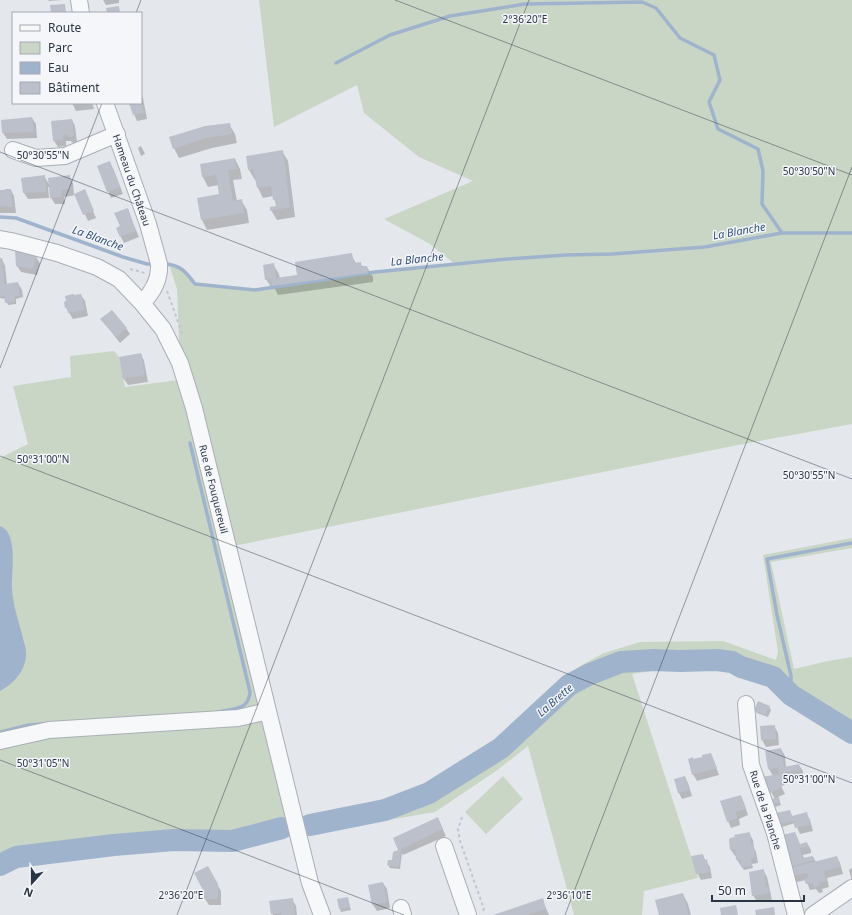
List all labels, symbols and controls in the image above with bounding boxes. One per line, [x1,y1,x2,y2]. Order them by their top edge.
legend [12,12,142,104]
text: 2°36'20"E [503,12,547,26]
text: Route [48,19,81,36]
text: Parc [48,39,73,56]
text: Eau [48,59,69,76]
text: Bâtiment [48,79,100,96]
street label: Hameau du Château [110,132,154,228]
text: 50°30'55"N [17,148,69,162]
text: 50°30'50"N [783,164,835,178]
water label: La Blanche [711,218,767,243]
water label: La Blanche [71,221,126,254]
water label: La Blanche [390,248,445,269]
street label: Rue de Fouquereuil [196,443,232,535]
text: 50°31'00"N [17,452,69,466]
text: 50°30'55"N [783,468,835,482]
water label: La Brette [533,679,576,720]
text: 50°31'05"N [17,756,69,770]
street label: Rue de la Planche [747,768,786,852]
text: 50°31'00"N [783,772,835,786]
north arrow [12,863,52,903]
scale bar [712,877,804,903]
text: 50 m [718,882,746,899]
text: N [21,884,35,901]
text: 2°36'20"E [159,888,203,902]
text: 2°36'10"E [547,888,591,902]

